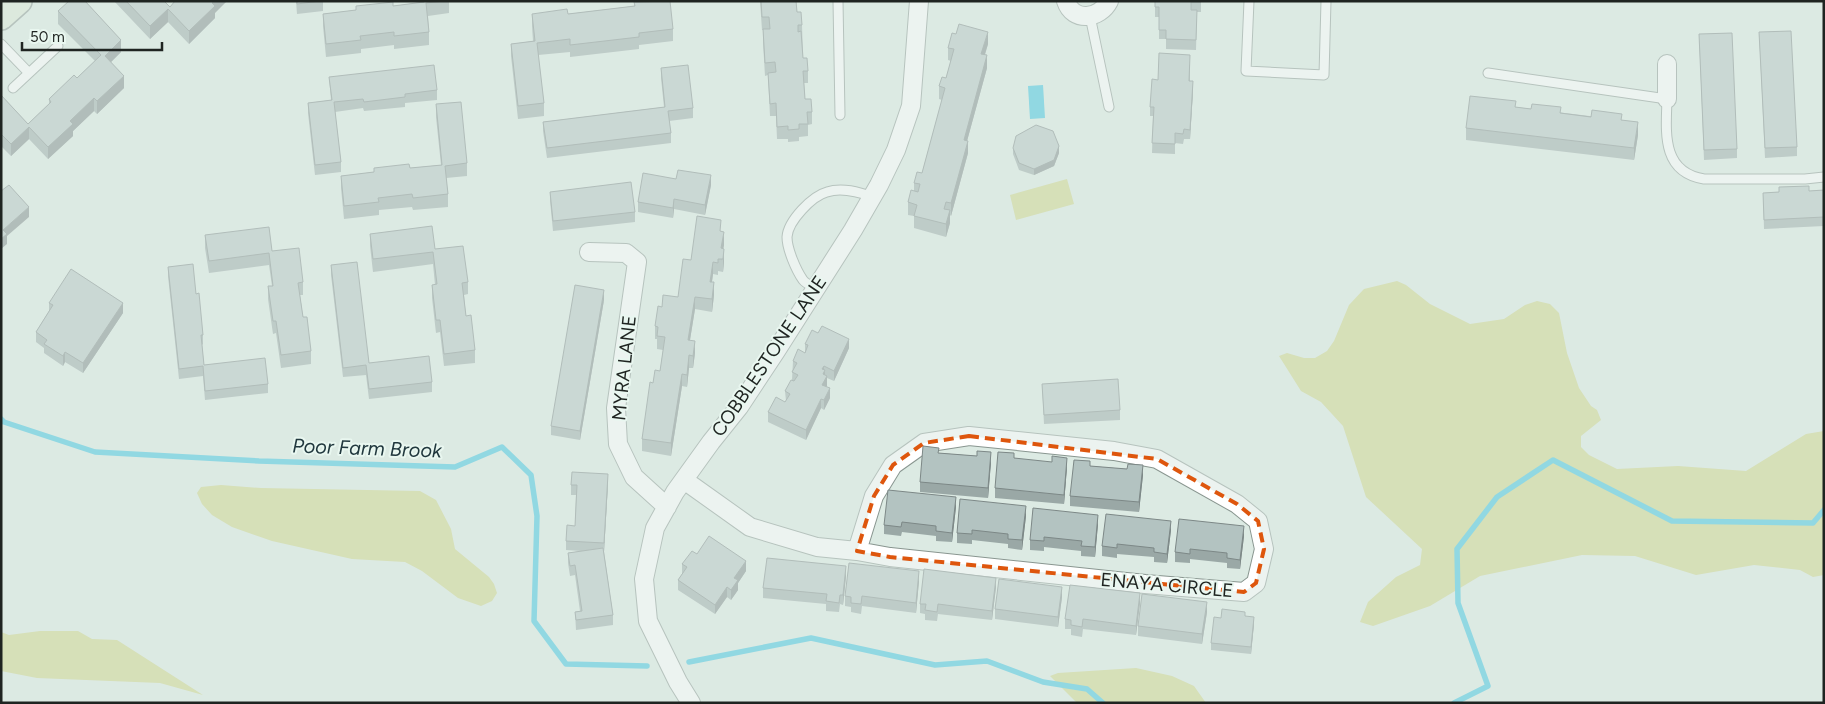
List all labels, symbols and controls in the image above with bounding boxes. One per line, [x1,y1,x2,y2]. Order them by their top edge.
scale bar [22,20,162,52]
text: 50 m [30,28,65,46]
street label: COBBLESTONE LANE [707,271,831,441]
street label: MYRA LANE [607,314,641,422]
water label: Poor Farm Brook [292,433,443,463]
street label: ENAYA CIRCLE [1100,568,1234,602]

